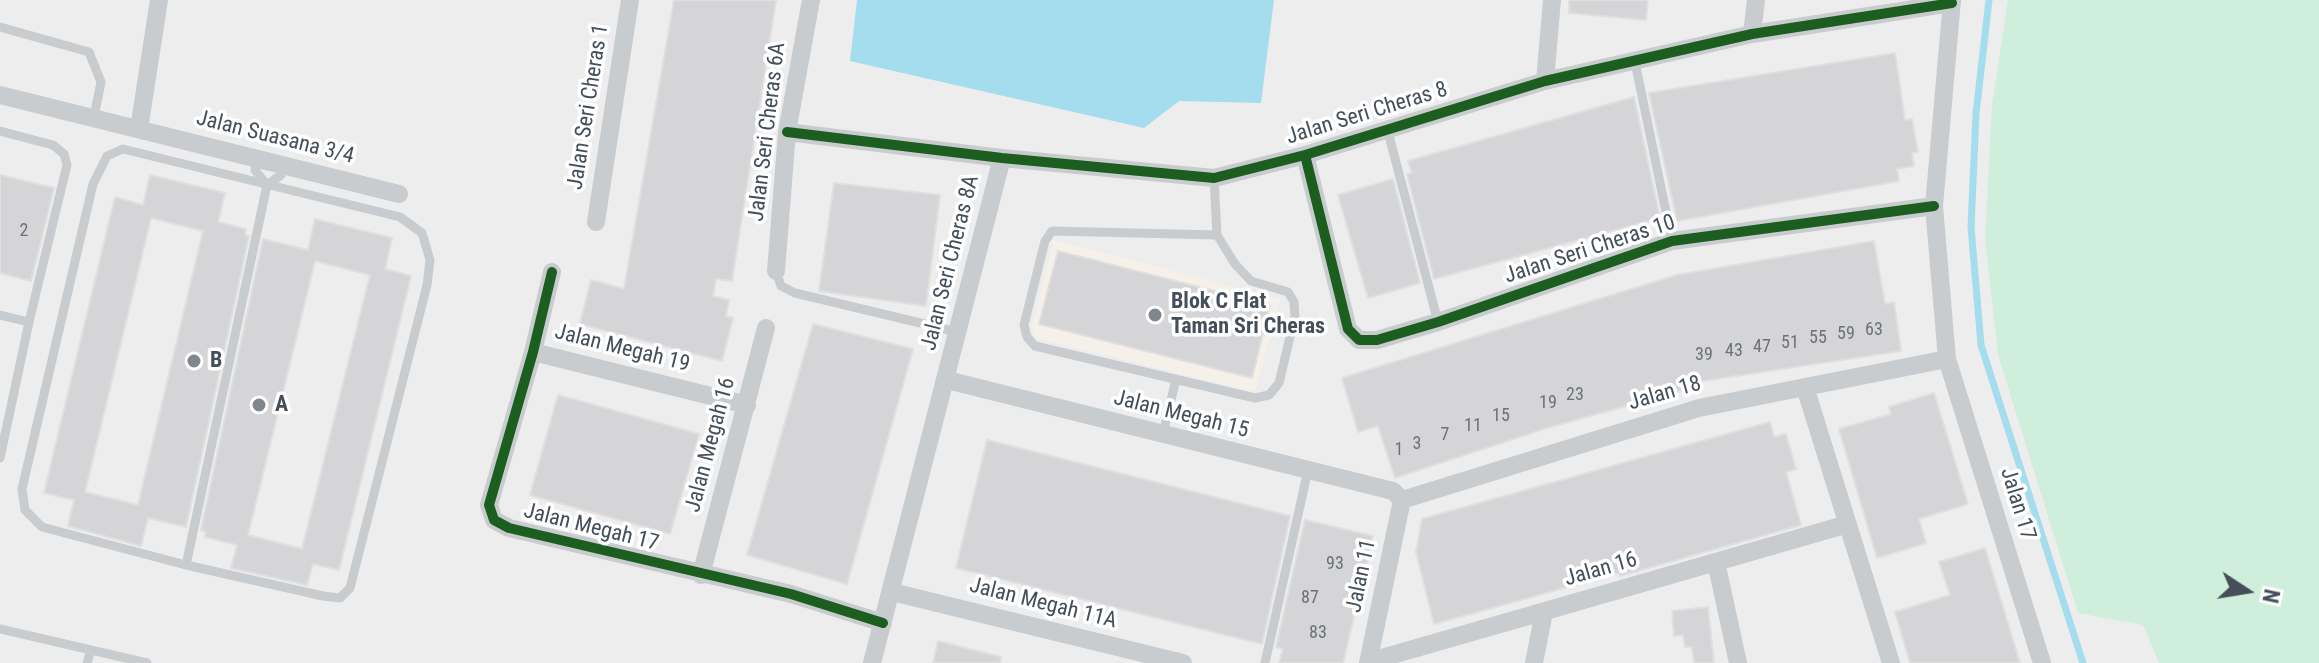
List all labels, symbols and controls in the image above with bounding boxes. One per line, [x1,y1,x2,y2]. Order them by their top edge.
street label: Jalan Seri Cheras 1 [563,22,615,192]
street label: Jalan Seri Cheras 6A [744,41,792,223]
street label: Jalan Seri Cheras 8 [1283,77,1451,151]
street label: Jalan Suasana 3/4 [193,106,357,170]
street label: Jalan Seri Cheras 8A [916,173,986,353]
street label: Jalan Seri Cheras 10 [1501,210,1679,290]
house number: 2 [20,220,28,242]
place label: Blok C Flat Taman Sri Cheras [1171,289,1325,340]
marker: Blok C Flat Taman Sri Cheras [1146,306,1164,324]
street label: Jalan Megah 19 [552,319,692,379]
house number: 63 [1865,319,1883,341]
house number: 59 [1837,323,1855,345]
house number: 55 [1809,327,1827,349]
house number: 51 [1781,332,1799,354]
house number: 47 [1753,336,1771,358]
house number: 43 [1725,340,1743,362]
house number: 39 [1695,344,1713,366]
place label: B [210,348,222,374]
marker: B [185,352,203,370]
street label: Jalan 18 [1626,371,1704,417]
street label: Jalan Megah 16 [680,375,742,515]
house number: 23 [1566,384,1584,406]
street label: Jalan Megah 15 [1111,385,1251,445]
place label: A [275,392,288,418]
house number: 19 [1539,392,1557,414]
marker: A [250,396,268,414]
house number: 15 [1492,405,1510,427]
house number: 11 [1464,415,1482,437]
house number: 7 [1441,424,1449,446]
house number: 3 [1413,433,1421,455]
house number: 1 [1395,439,1403,461]
street label: Jalan 17 [1994,465,2040,543]
street label: Jalan Megah 17 [521,498,661,558]
street label: Jalan 11 [1341,537,1383,615]
street label: Jalan 16 [1562,547,1640,593]
north arrow [2207,551,2287,631]
house number: 93 [1326,553,1344,575]
street label: Jalan Megah 11A [967,573,1119,635]
house number: 87 [1301,587,1319,609]
text: N [2257,587,2285,605]
house number: 83 [1309,622,1327,644]

